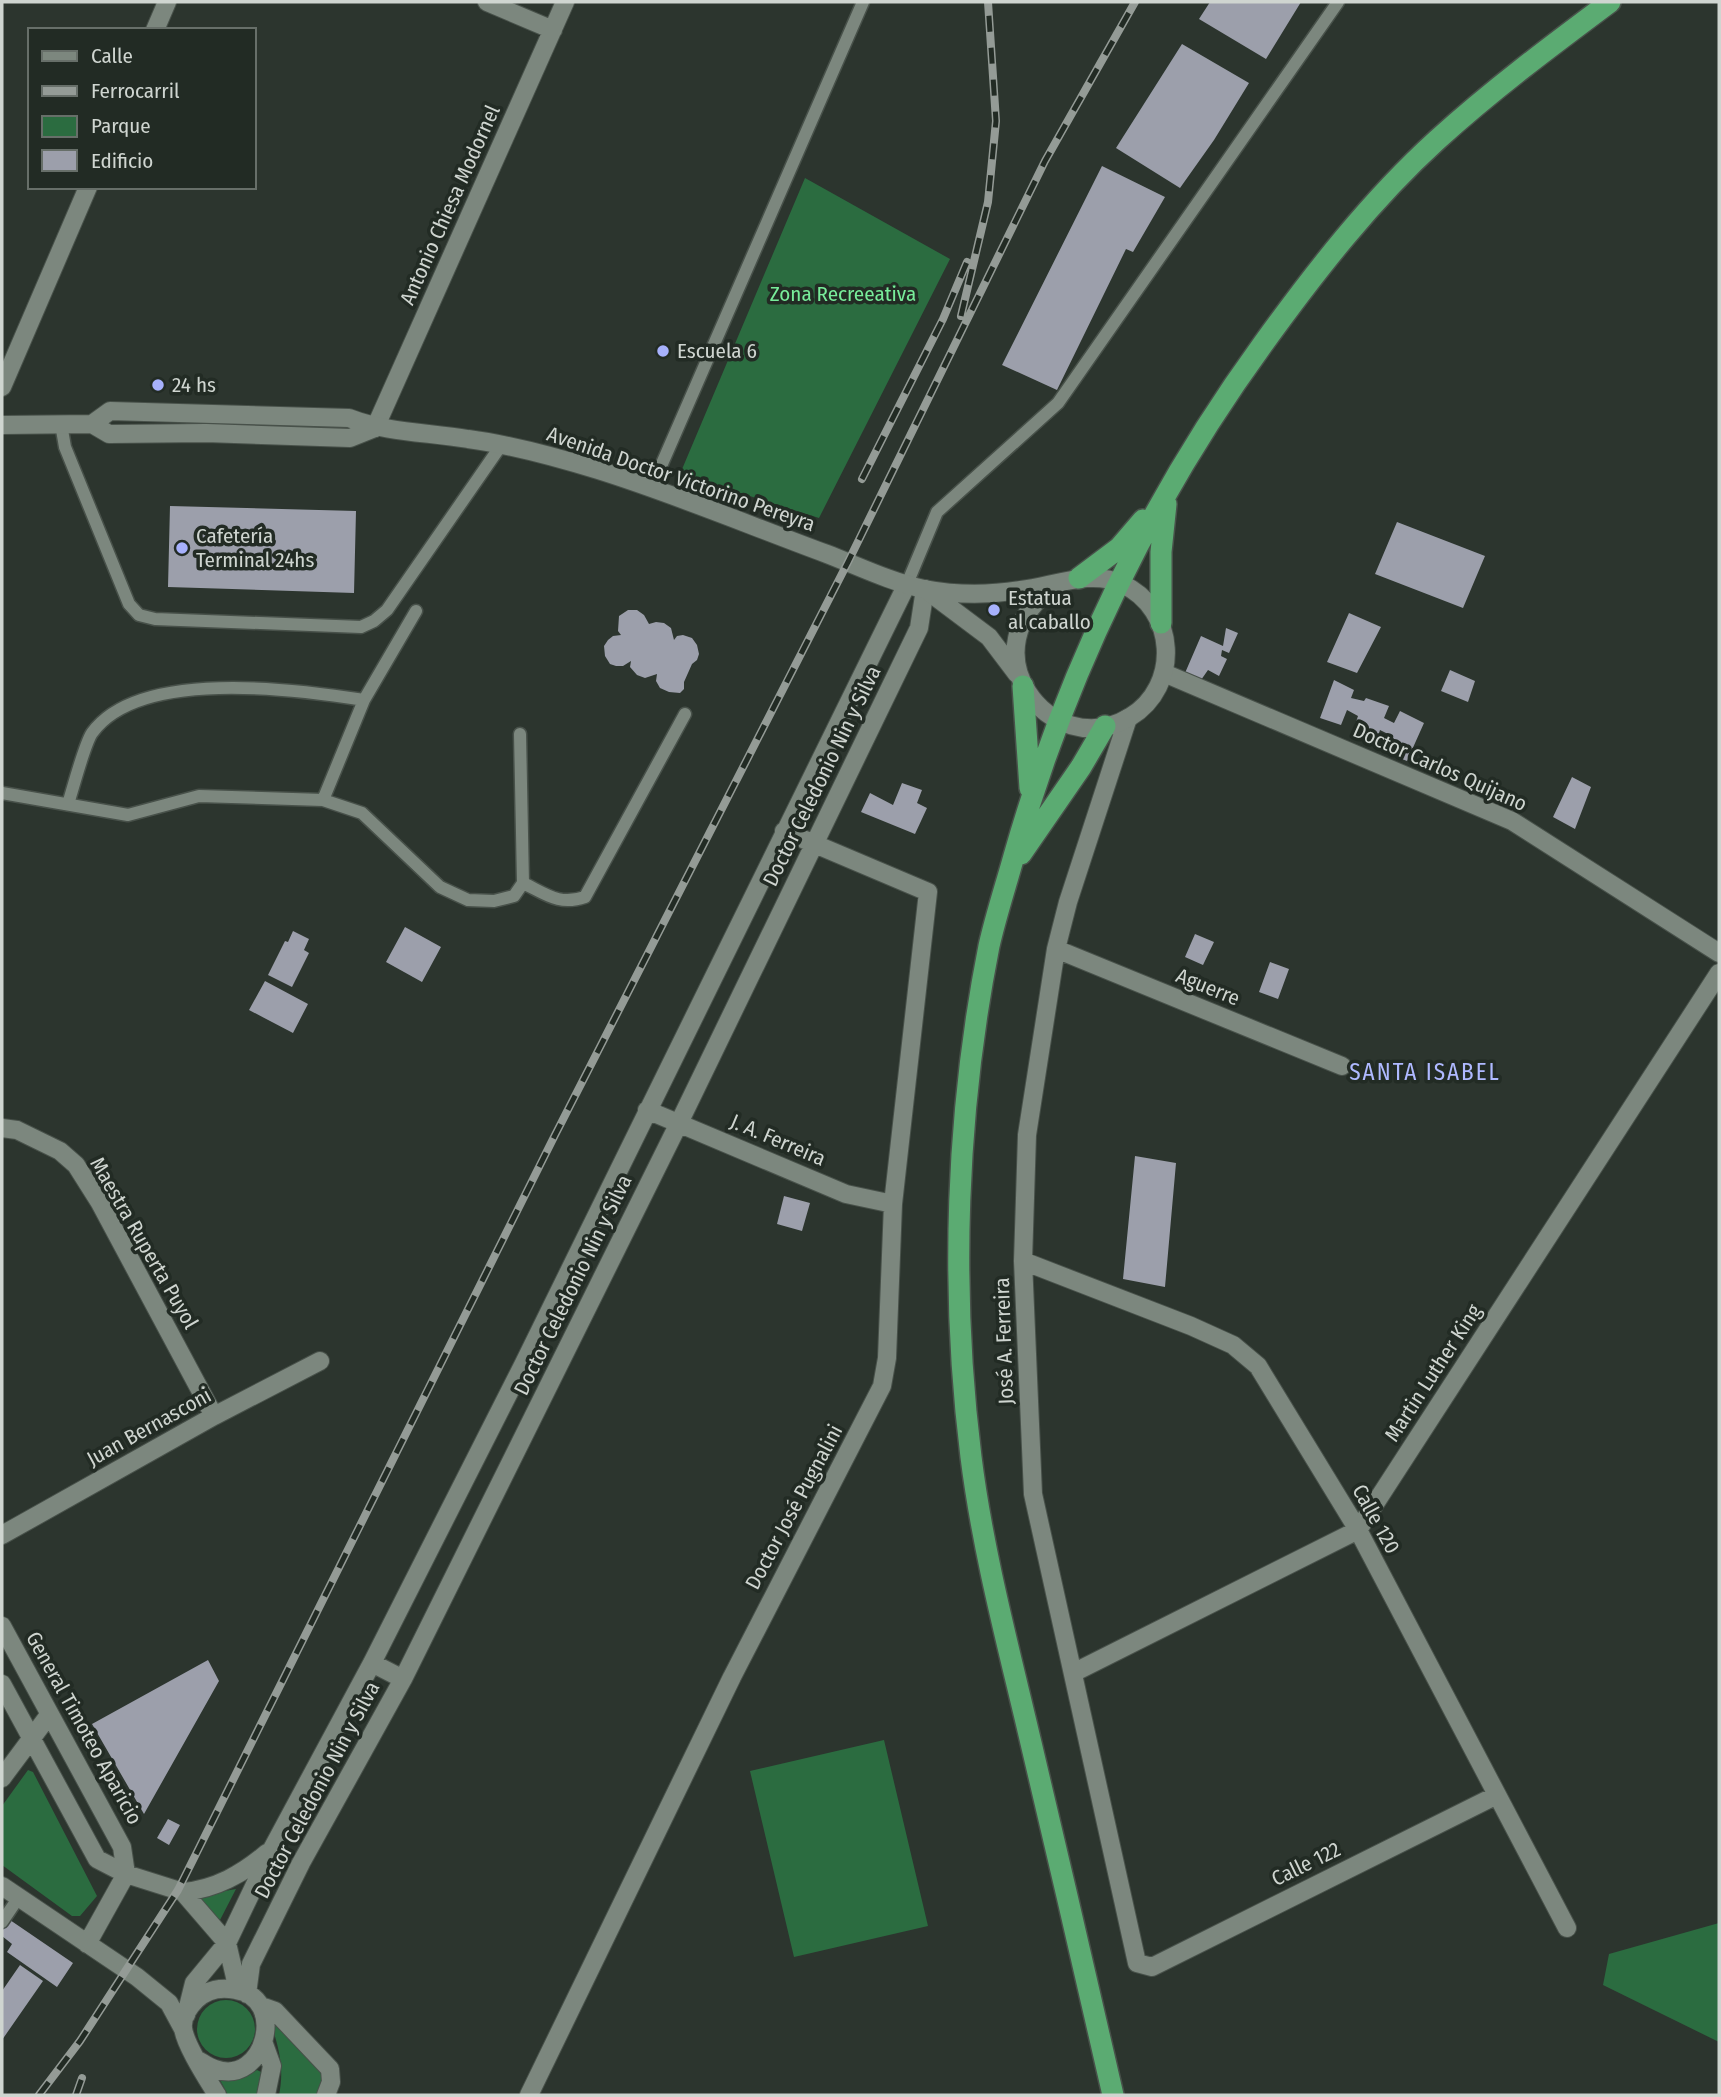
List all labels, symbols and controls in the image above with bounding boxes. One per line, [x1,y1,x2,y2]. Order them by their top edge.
legend [28,28,256,189]
text: Calle [91,43,133,69]
text: Ferrocarril [91,78,180,104]
street label: Antonio Chiesa Modornel [394,101,506,309]
text: Parque [91,113,151,139]
text: Edificio [91,148,153,174]
park label: Zona Recreeativa [770,281,916,307]
place label: Escuela 6 [677,338,757,364]
marker: Escuela 6 [655,343,671,359]
place label: 24 hs [172,372,216,398]
marker: 24 hs [150,377,166,393]
street label: Avenida Doctor Victorino Pereyra [543,421,819,537]
place label: Cafetería Terminal 24hs [196,523,314,573]
marker: Cafetería Terminal 24hs [174,540,190,556]
place label: Estatua al caballo [1008,585,1091,635]
marker: Estatua al caballo [986,602,1002,618]
street label: Doctor Celedonio Nin y Silva [757,662,887,890]
street label: Doctor Carlos Quijano [1349,717,1531,817]
street label: Aguerre [1172,962,1244,1012]
district label: SANTA ISABEL [1349,1058,1501,1086]
street label: J. A. Ferreira [726,1108,830,1172]
street label: Maestra Ruperta Puyol [84,1153,204,1334]
street label: Doctor Celedonio Nin y Silva [508,1171,638,1399]
street label: José A. Ferreira [989,1277,1019,1405]
street label: Martin Luther King [1379,1299,1487,1447]
street label: Juan Bernasconi [82,1382,216,1472]
street label: Doctor José Pugnalini [740,1420,848,1594]
street label: Calle 120 [1346,1480,1406,1558]
street label: General Timoteo Aparicio [20,1627,148,1829]
street label: Doctor Celedonio Nin y Silva [249,1677,385,1903]
street label: Calle 122 [1267,1836,1345,1892]

